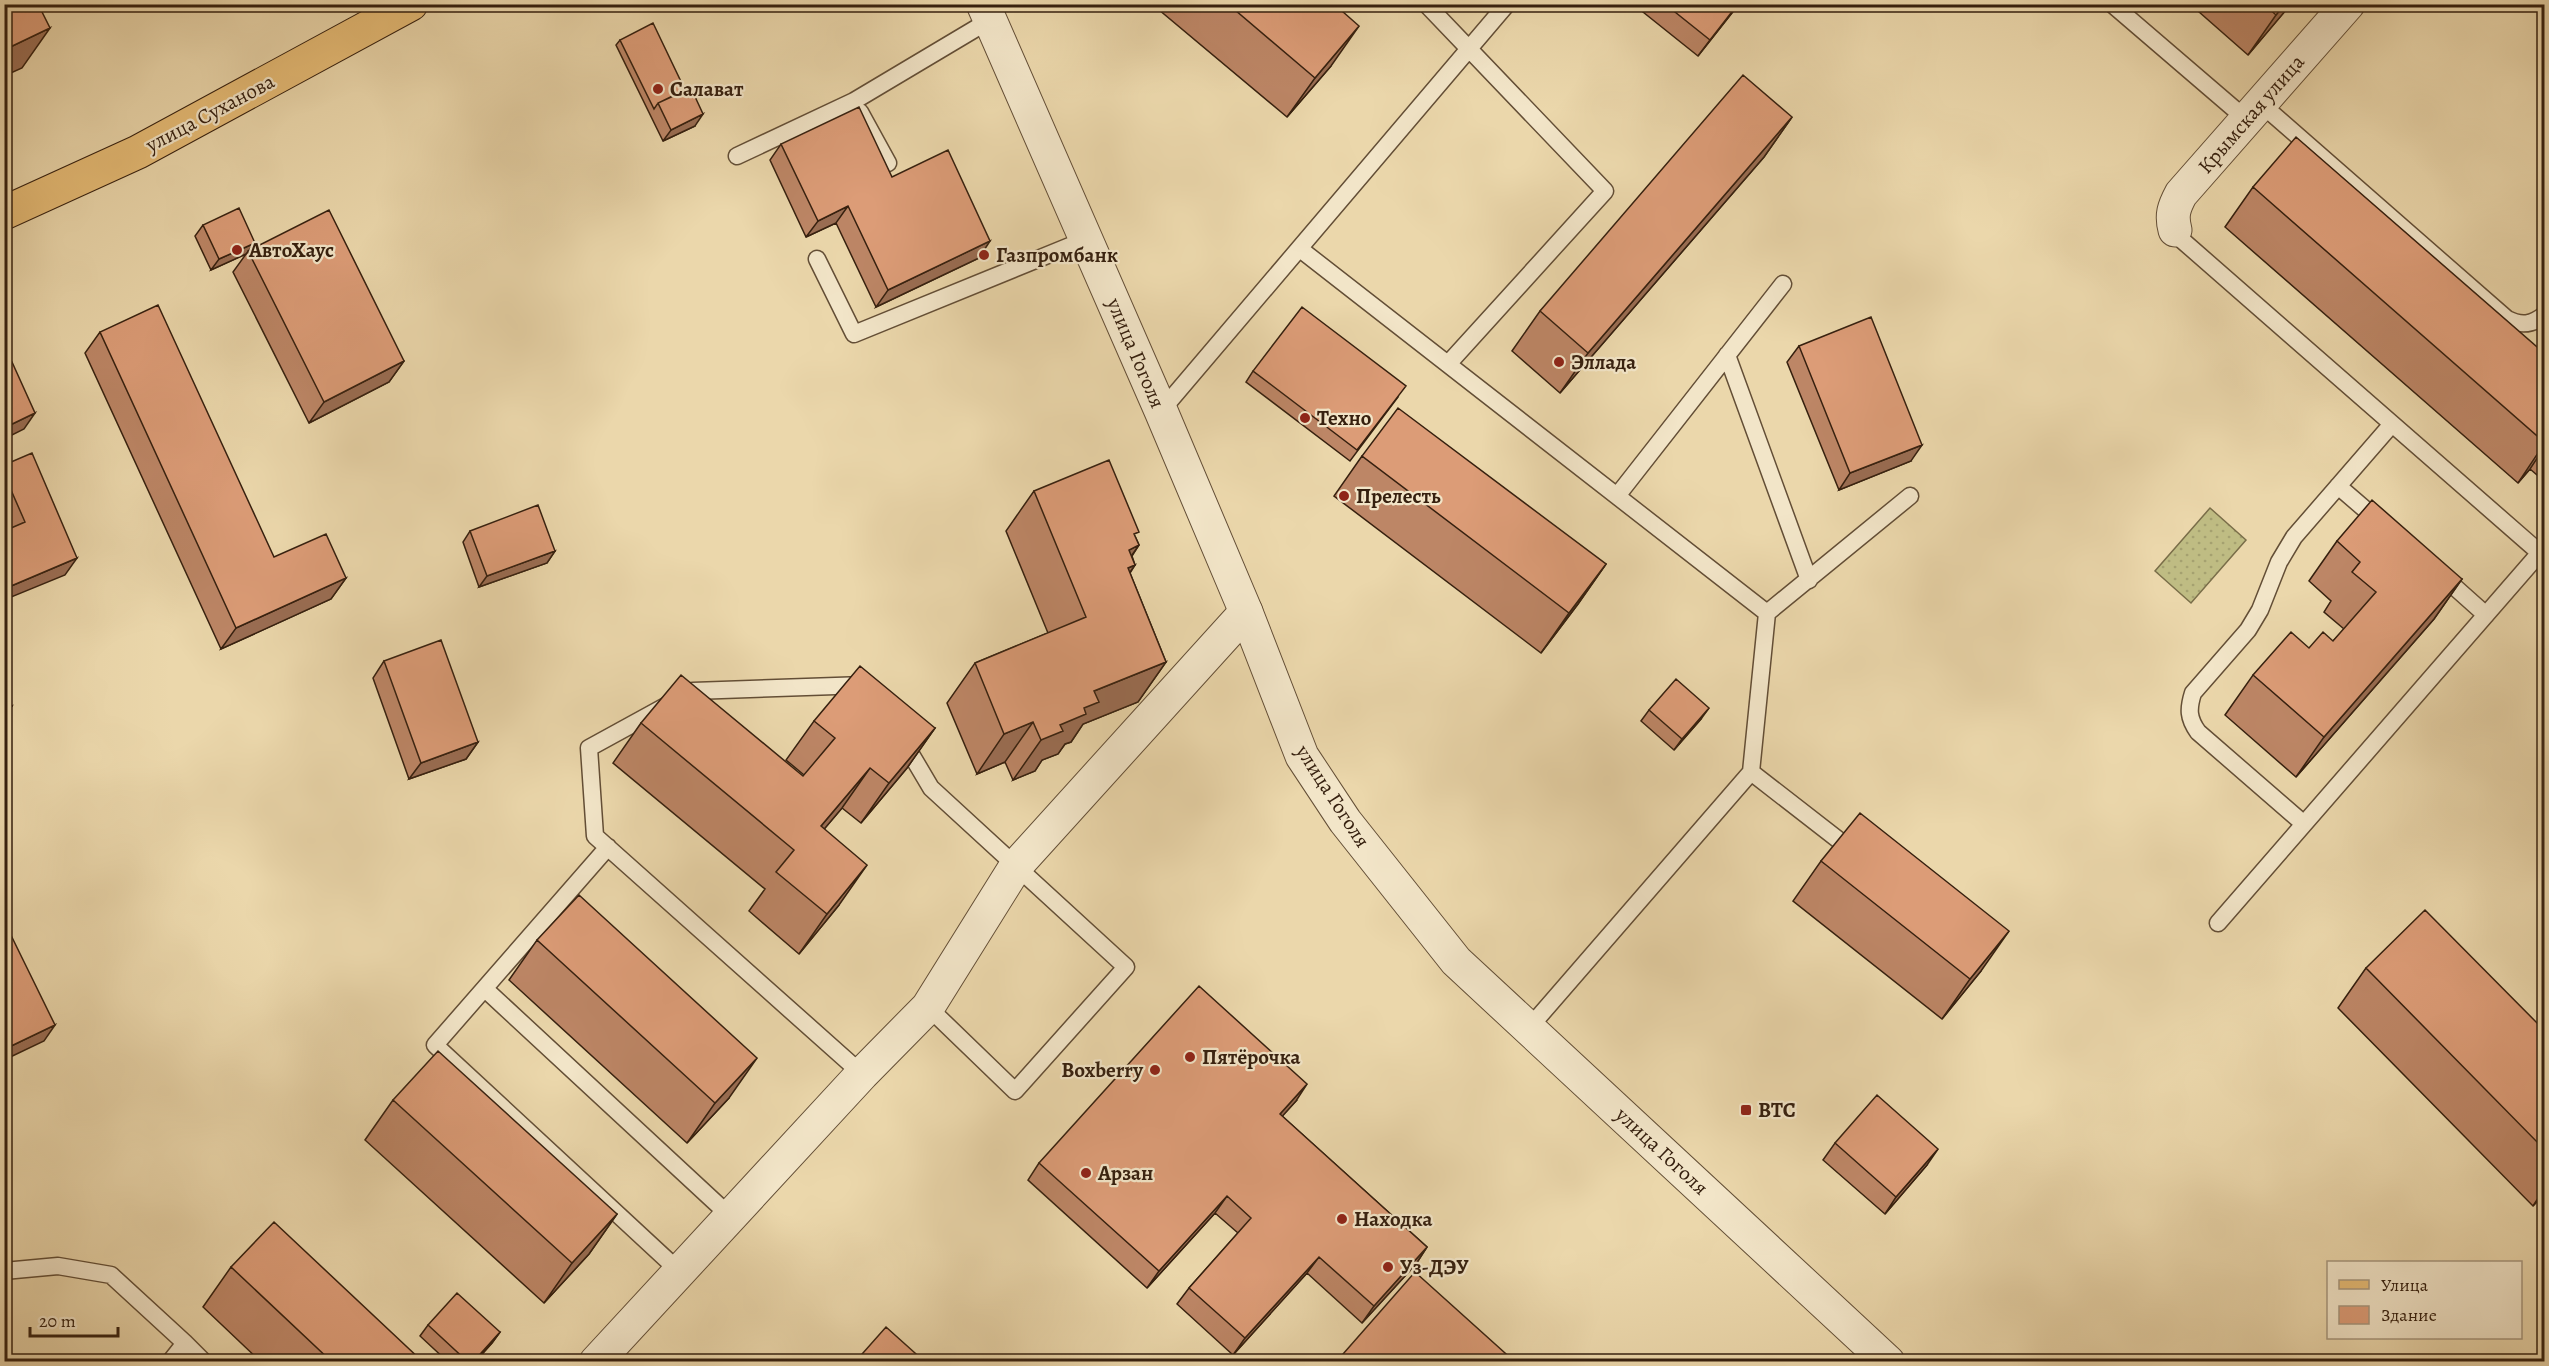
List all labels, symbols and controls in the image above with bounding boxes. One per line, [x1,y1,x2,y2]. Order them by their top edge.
street label: Крымская улица [2191,48,2311,180]
street label: улица Суханова [140,67,280,159]
place label: Салават [670,75,744,103]
marker: Салават [651,82,665,96]
place label: АвтоХаус [248,236,334,264]
place label: Газпромбанк [996,241,1118,269]
marker: АвтоХаус [230,243,244,257]
marker: Газпромбанк [977,248,991,262]
street label: улица Гоголя [1100,293,1172,412]
place label: Эллада [1571,348,1636,376]
marker: Эллада [1552,355,1566,369]
place label: Техно [1317,404,1372,432]
marker: Техно [1298,411,1312,425]
place label: Прелесть [1356,482,1441,510]
marker: Прелесть [1337,489,1351,503]
street label: улица Гоголя [1289,738,1377,853]
place label: Пятёрочка [1202,1043,1301,1071]
marker: Пятёрочка [1183,1050,1197,1064]
place label: Boxberry [1061,1056,1144,1084]
marker: Boxberry [1148,1063,1162,1077]
place label: ВТС [1758,1096,1796,1124]
street label: улица Гоголя [1609,1100,1714,1201]
marker: ВТС [1739,1103,1753,1117]
place label: Арзан [1097,1159,1153,1187]
marker: Арзан [1079,1166,1093,1180]
place label: Находка [1354,1205,1432,1233]
marker: Находка [1335,1212,1349,1226]
place label: Уз-ДЭУ [1400,1253,1469,1281]
marker: Уз-ДЭУ [1381,1260,1395,1274]
legend [2327,1261,2522,1339]
text: Улица [2381,1273,2429,1297]
scale bar [30,1300,118,1338]
text: Здание [2381,1303,2437,1327]
text: 20 m [39,1309,76,1333]

